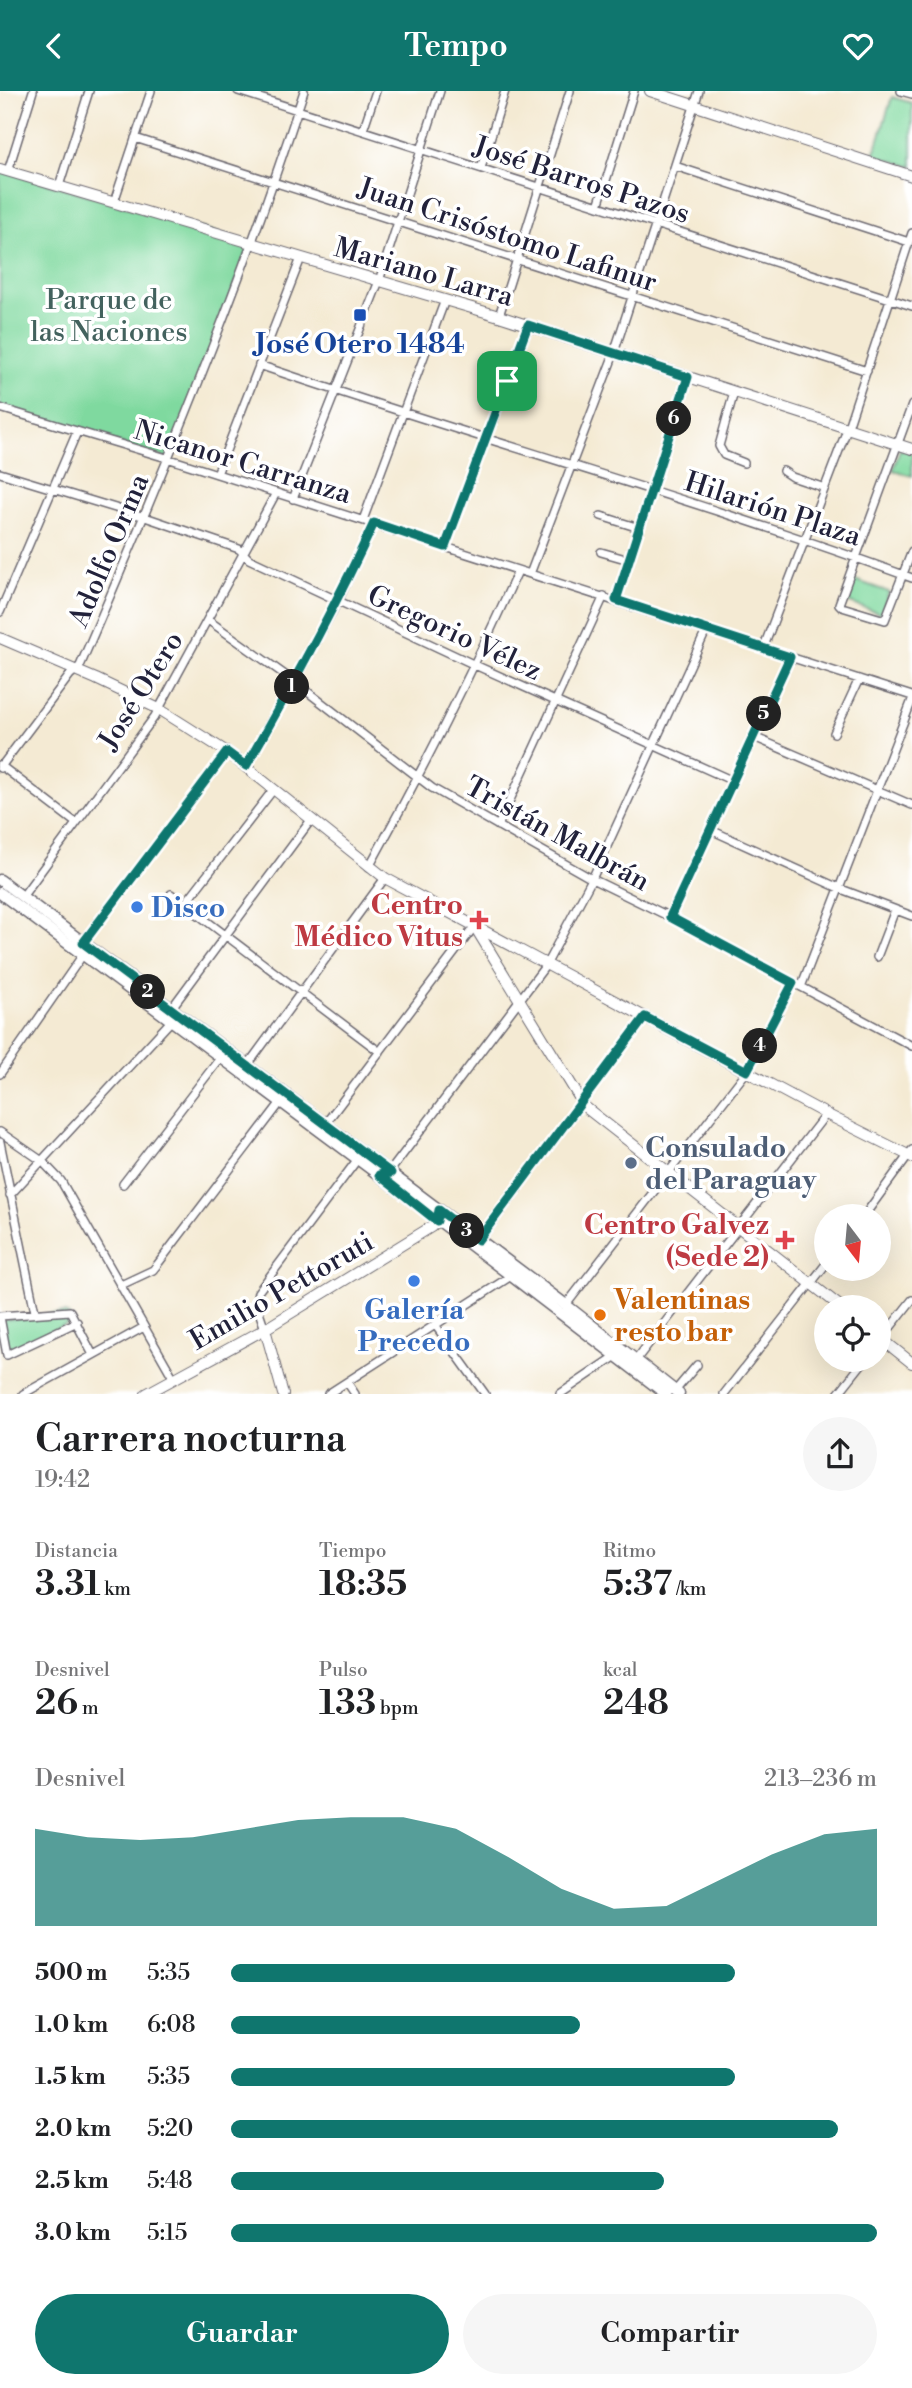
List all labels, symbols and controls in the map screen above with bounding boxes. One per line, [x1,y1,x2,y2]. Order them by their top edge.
text: Tempo [404,26,508,66]
icon: back [35,27,73,65]
icon: heart [839,27,877,65]
street label: José Barros Pazos [468,129,694,232]
street label: Juan Crisóstomo Lafinur [353,170,661,300]
street label: Mariano Larra [330,230,518,315]
park label: Parque de las Naciones [30,283,188,350]
marker: José Otero 1484 [352,307,368,323]
place label: José Otero 1484 [251,327,465,362]
pin [477,351,537,411]
icon: arrive [488,362,526,400]
pin: 6 [656,401,692,437]
text: 6 [668,406,679,430]
street label: Nicanor Carranza [130,413,356,512]
street label: Hilarión Plaza [680,464,866,555]
street label: Adolfo Orma [61,468,158,633]
street label: Gregorio Vélez [362,578,547,689]
street label: José Otero [91,625,191,757]
pin: 1 [274,669,310,705]
text: 1 [287,674,296,698]
pin: 5 [746,697,782,731]
text: 5 [758,701,769,725]
street label: Tristán Malbrán [459,769,656,900]
place label: Centro Médico Vitus [294,888,463,955]
place label: Disco [151,891,225,926]
marker: Disco [129,899,145,915]
marker: Centro Médico Vitus [469,910,489,930]
pin: 2 [130,975,166,1009]
text: 2 [142,979,153,1003]
pin: 4 [742,1028,778,1063]
text: 4 [753,1033,766,1057]
place label: Consulado del Paraguay [645,1131,817,1198]
marker: Consulado del Paraguay [623,1155,639,1171]
north arrow [814,1204,891,1281]
map controls [814,1204,891,1372]
place label: Centro Galvez (Sede 2) [584,1208,769,1275]
pin: 3 [449,1213,484,1249]
text: 3 [461,1218,472,1242]
street label: Emilio Pettoruti [183,1224,380,1358]
marker: Centro Galvez (Sede 2) [775,1230,795,1250]
marker: Galería Precedo [406,1273,422,1289]
place label: Valentinas resto bar [613,1283,750,1350]
place label: Galería Precedo [358,1293,470,1360]
button: locate [814,1295,891,1372]
marker: Valentinas resto bar [592,1307,608,1323]
text: Carrera nocturna [35,1416,346,1463]
button: share [803,1417,877,1491]
text: 19:42 [35,1466,90,1494]
text: Distancia [35,1539,118,1563]
text: Tiempo [319,1539,386,1563]
text: Ritmo [603,1539,656,1563]
text: 3.31 [35,1563,100,1606]
text: 18:35 [319,1563,407,1606]
text: 5:37 [603,1563,672,1606]
text: km [100,1577,131,1601]
text: /km [672,1577,706,1601]
text: Desnivel [35,1658,110,1682]
text: Pulso [319,1658,368,1682]
text: kcal [603,1658,637,1682]
text: 26 [35,1682,78,1725]
text: 133 [319,1682,376,1725]
text: 248 [603,1682,669,1725]
text: m [78,1696,99,1720]
text: bpm [376,1696,419,1720]
text: Desnivel [35,1765,125,1793]
text: 213–236 m [764,1765,877,1793]
text: 500 m [35,1959,107,1987]
text: 5:35 [147,1959,190,1987]
text: 1.0 km [35,2011,108,2039]
text: 6:08 [147,2011,195,2039]
text: 1.5 km [35,2063,106,2091]
text: 5:35 [147,2063,190,2091]
text: 2.0 km [35,2115,111,2143]
text: 5:20 [147,2115,193,2143]
text: 2.5 km [35,2167,109,2195]
text: 5:48 [147,2167,193,2195]
text: 3.0 km [35,2219,111,2247]
text: 5:15 [147,2219,187,2247]
button: Guardar [35,2294,449,2374]
button: Compartir [463,2294,877,2374]

